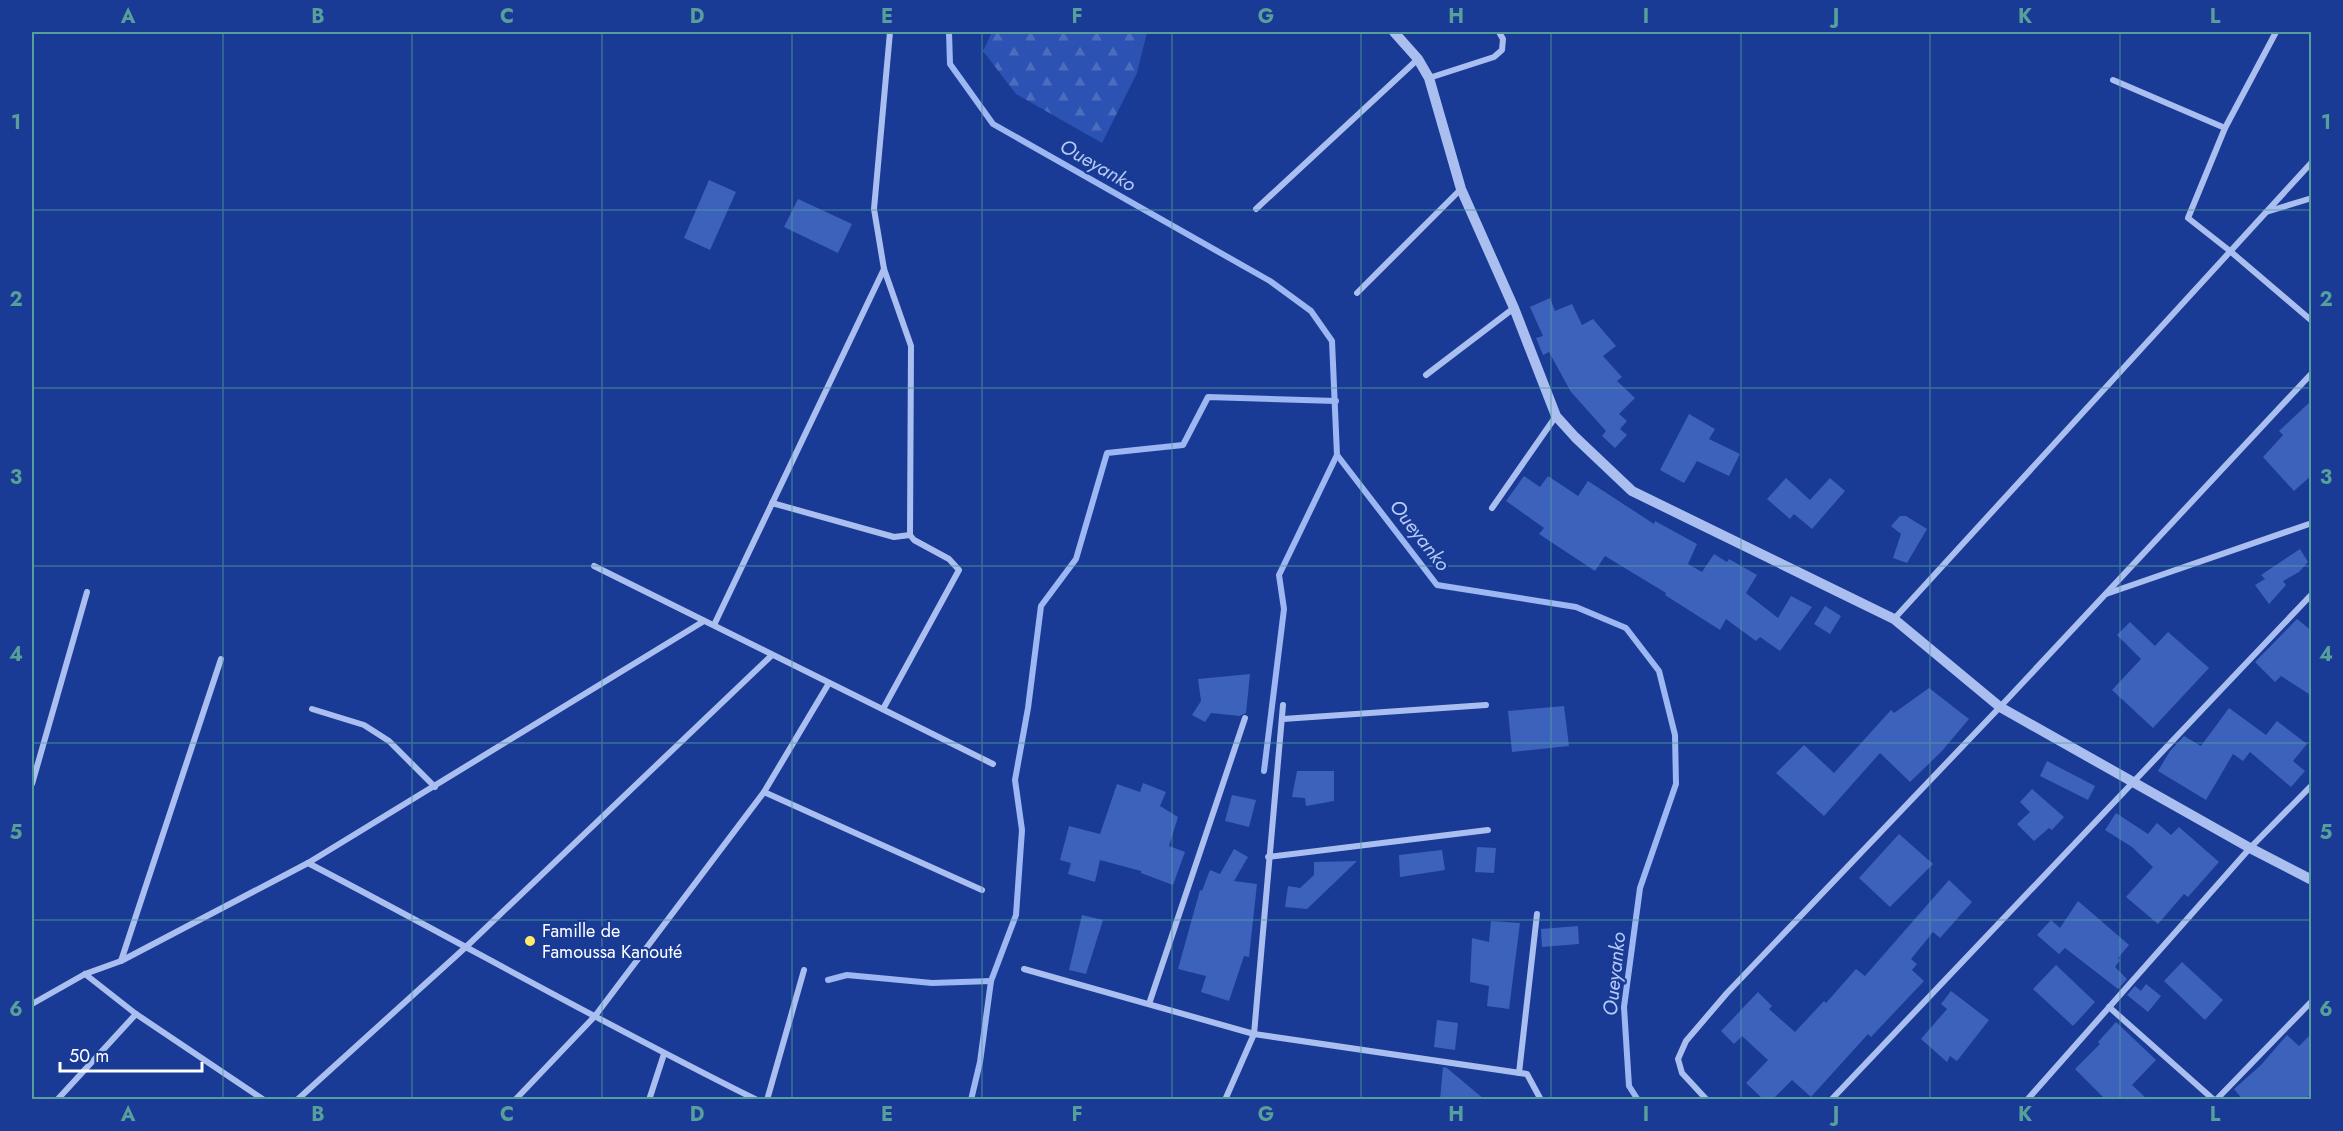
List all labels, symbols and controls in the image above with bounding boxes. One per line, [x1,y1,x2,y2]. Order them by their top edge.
text: A [120,2,136,31]
text: B [311,2,325,31]
text: C [500,2,514,31]
text: D [690,2,704,31]
text: E [881,2,893,31]
text: F [1071,2,1083,31]
text: G [1258,2,1274,31]
text: H [1448,2,1464,31]
text: I [1643,2,1649,31]
text: J [1829,2,1839,31]
text: K [2018,2,2032,31]
text: L [2210,2,2221,31]
text: 1 [11,108,21,137]
text: 1 [2321,108,2331,137]
water label: Oueyanko [1054,132,1142,199]
text: 2 [9,285,23,314]
text: 2 [2319,285,2333,314]
text: 3 [10,463,22,492]
text: 3 [2320,463,2332,492]
water label: Oueyanko [1382,493,1457,578]
text: 4 [9,640,23,669]
text: 4 [2319,640,2333,669]
text: 5 [10,818,23,847]
text: 5 [2320,818,2333,847]
place label: Famille de Famoussa Kanouté [542,918,682,965]
water label: Oueyanko [1596,930,1633,1017]
marker: Famille de Famoussa Kanouté [523,934,537,948]
text: 6 [9,995,23,1024]
text: 6 [2319,995,2333,1024]
scale bar [60,1035,202,1073]
text: 50 m [69,1043,109,1069]
text: A [120,1100,136,1129]
text: B [311,1100,325,1129]
text: C [500,1100,514,1129]
text: D [690,1100,704,1129]
text: E [881,1100,893,1129]
text: F [1071,1100,1083,1129]
text: G [1258,1100,1274,1129]
text: H [1448,1100,1464,1129]
text: I [1643,1100,1649,1129]
text: J [1829,1100,1839,1129]
text: K [2018,1100,2032,1129]
text: L [2210,1100,2221,1129]

